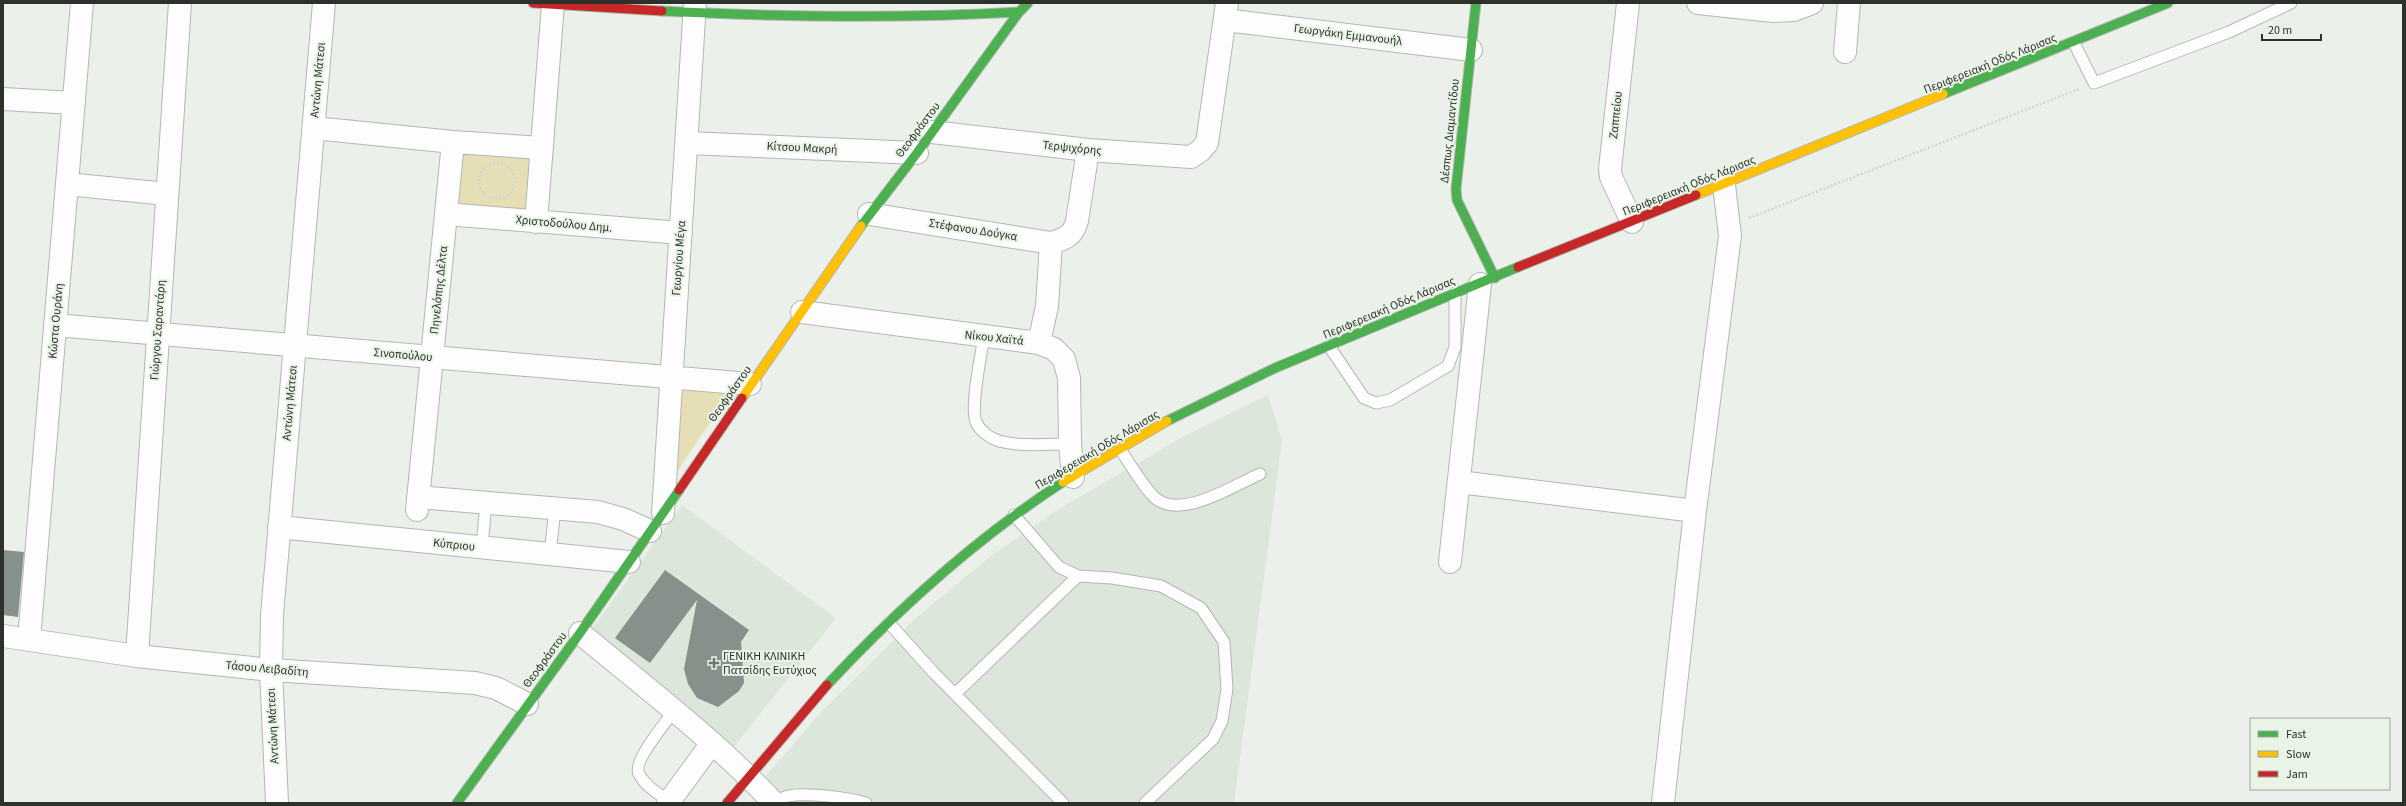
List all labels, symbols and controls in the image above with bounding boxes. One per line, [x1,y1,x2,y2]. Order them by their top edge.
scale bar [2262,16,2321,42]
street label: Γεωργάκη Εμμανουήλ [1293,20,1403,50]
text: 20 m [2268,22,2292,39]
street label: Περιφερειακή Οδός Λάρισας [1921,30,2059,98]
street label: Αντώνη Μάτεσι [306,42,330,118]
street label: Δέσπως Διαμαντίδου [1436,78,1464,184]
street label: Ζαππείου [1605,90,1627,140]
street label: Θεοφράστου [892,99,944,161]
street label: Τερψιχόρης [1042,136,1102,160]
street label: Κίτσου Μακρή [766,138,838,158]
street label: Περιφερειακή Οδός Λάρισας [1620,152,1758,220]
street label: Χριστοδούλου Δημ. [515,211,613,237]
street label: Στέφανου Δούγκα [928,215,1019,245]
street label: Γεωργίου Μέγα [668,220,690,296]
street label: Πηνελόπης Δέλτα [426,245,452,335]
street label: Περιφερειακή Οδός Λάρισας [1320,272,1458,344]
street label: Γιώργου Σαραντάρη [146,279,170,381]
street label: Κώστα Ουράνη [44,283,68,359]
street label: Νίκου Χαϊτά [964,326,1025,350]
street label: Σινοπούλου [373,344,433,366]
street label: Θεοφράστου [704,362,756,426]
street label: Αντώνη Μάτεσι [278,365,302,441]
street label: Περιφερειακή Οδός Λάρισας [1032,406,1162,494]
street label: Κύπριου [432,534,476,556]
street label: Θεοφράστου [519,629,571,691]
place label: ΓΕΝΙΚΗ ΚΛΙΝΙΚΗ Πατσίδης Ευτύχιος [723,648,817,679]
street label: Τάσου Λειβαδίτη [225,657,309,681]
marker: ΓΕΝΙΚΗ ΚΛΙΝΙΚΗ Πατσίδης Ευτύχιος [708,657,720,669]
street label: Αντώνη Μάτεσι [263,688,283,764]
legend [2250,718,2390,790]
text: Fast [2286,726,2306,743]
text: Slow [2286,746,2311,763]
text: Jam [2286,766,2308,783]

